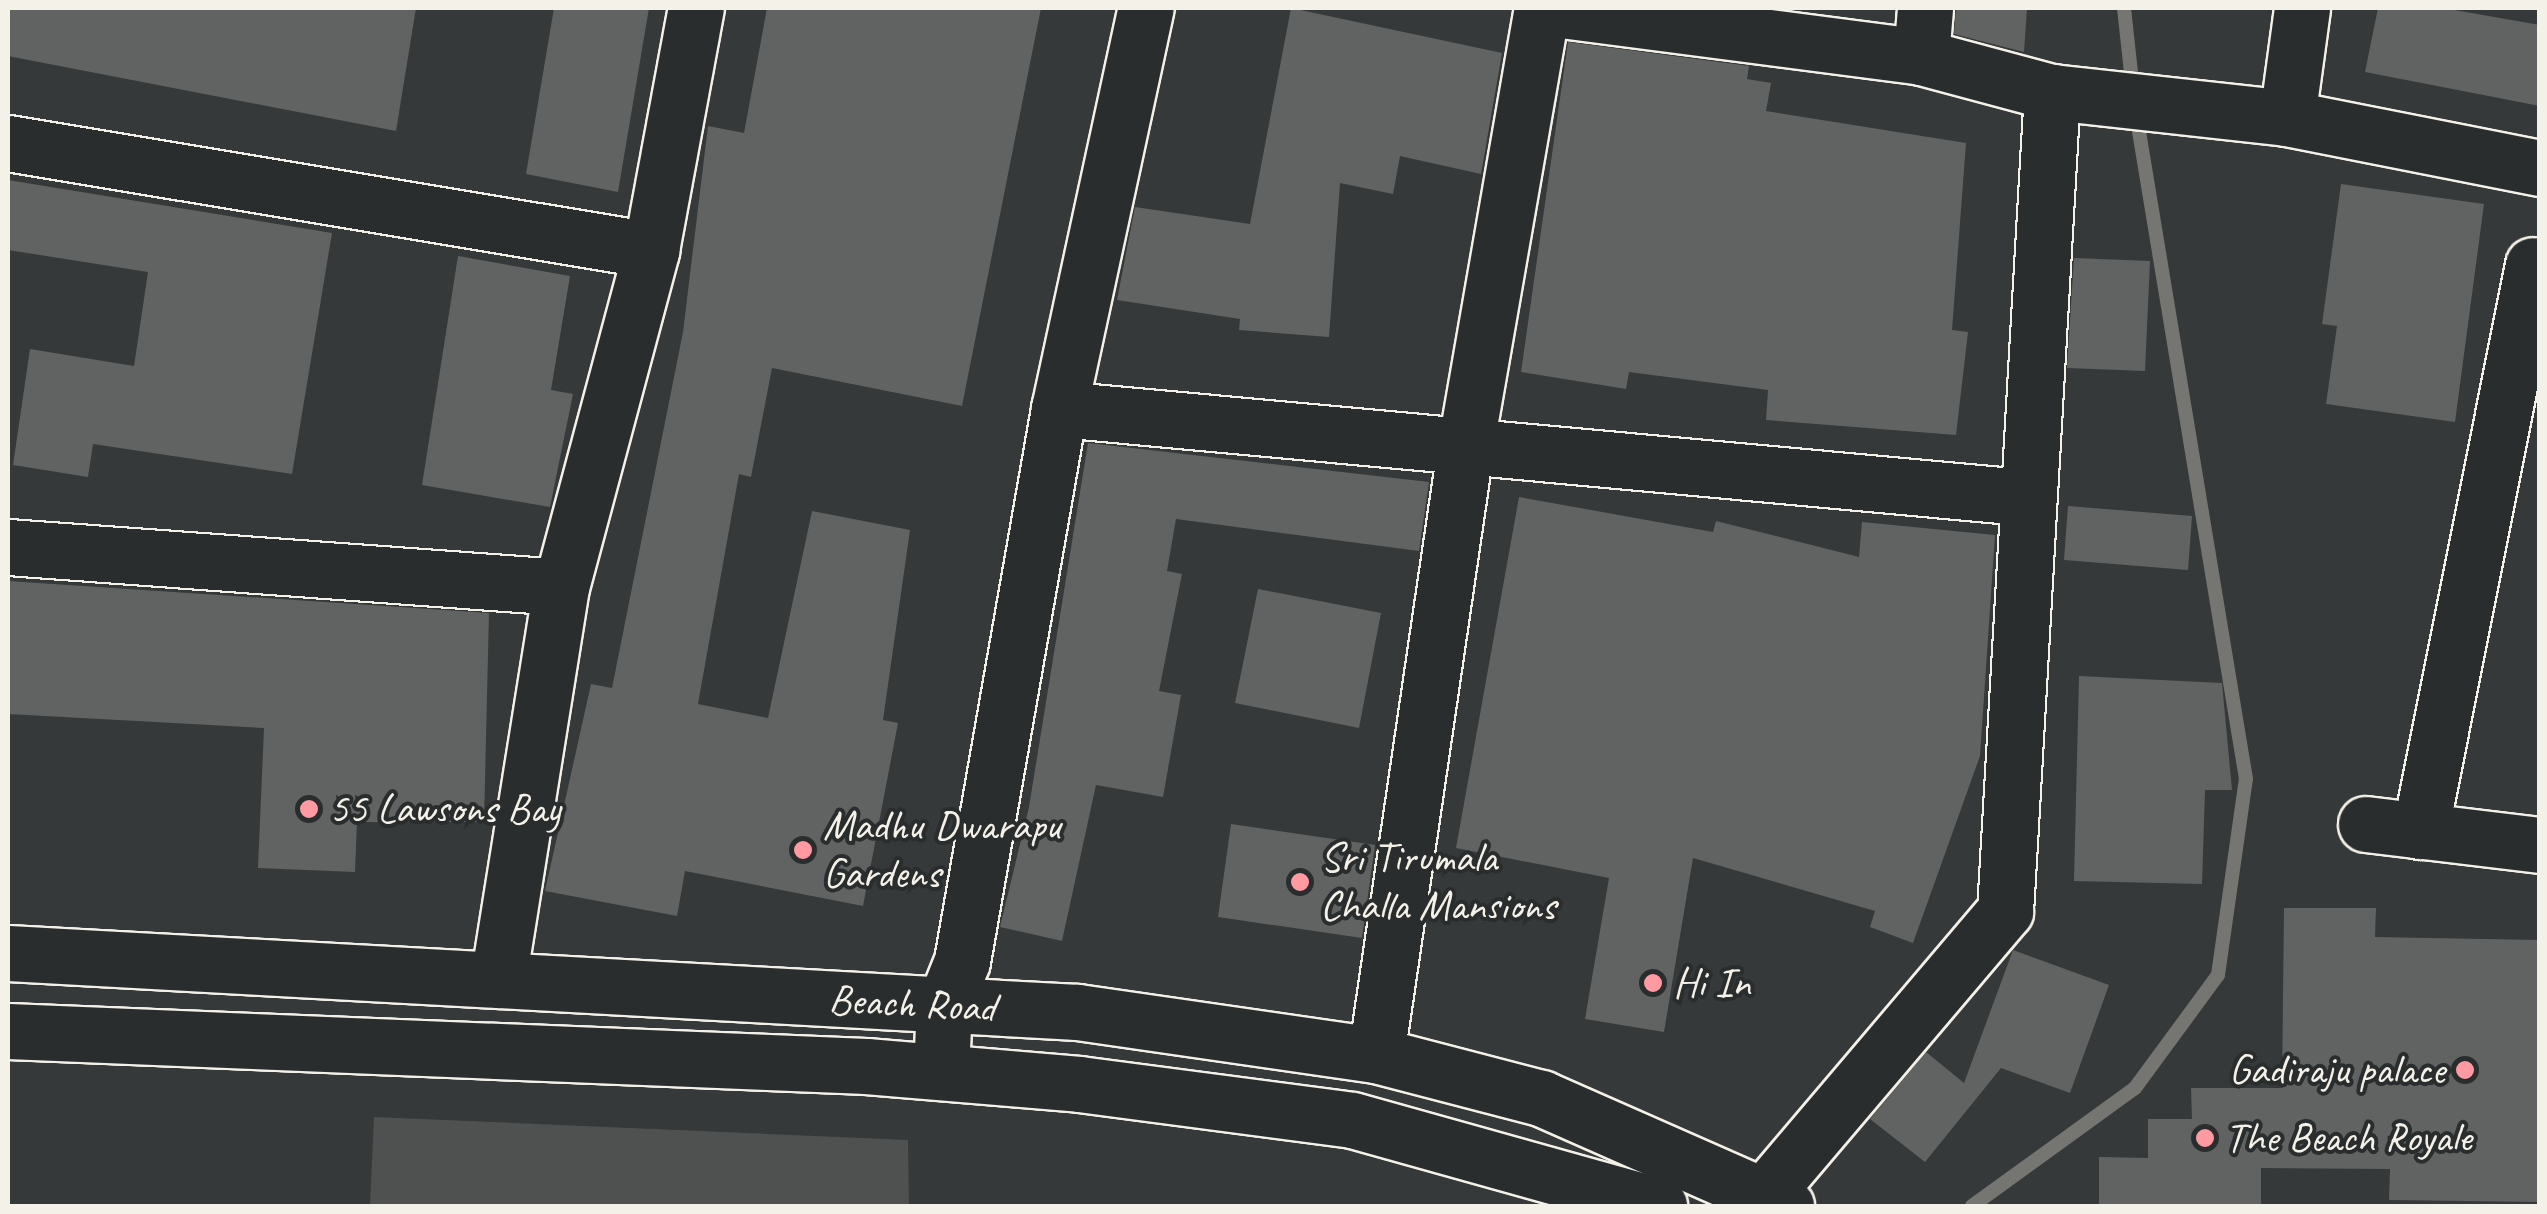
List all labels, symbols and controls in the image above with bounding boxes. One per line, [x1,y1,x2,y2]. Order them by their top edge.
place label: 55 Lawsons Bay [329,784,561,834]
marker: 55 Lawsons Bay [298,798,320,820]
place label: Madhu Dwarapu Gardens [823,801,1061,899]
place label: Sri Tirumala Challa Mansions [1320,833,1557,931]
marker: Madhu Dwarapu Gardens [792,839,814,861]
marker: Sri Tirumala Challa Mansions [1289,871,1311,893]
place label: Hi In [1673,958,1750,1008]
marker: Hi In [1642,972,1664,994]
street label: Beach Road [827,974,997,1034]
place label: Gadiraju palace [2228,1045,2445,1095]
marker: Gadiraju palace [2454,1059,2476,1081]
place label: The Beach Royale [2225,1113,2473,1163]
marker: The Beach Royale [2194,1127,2216,1149]

